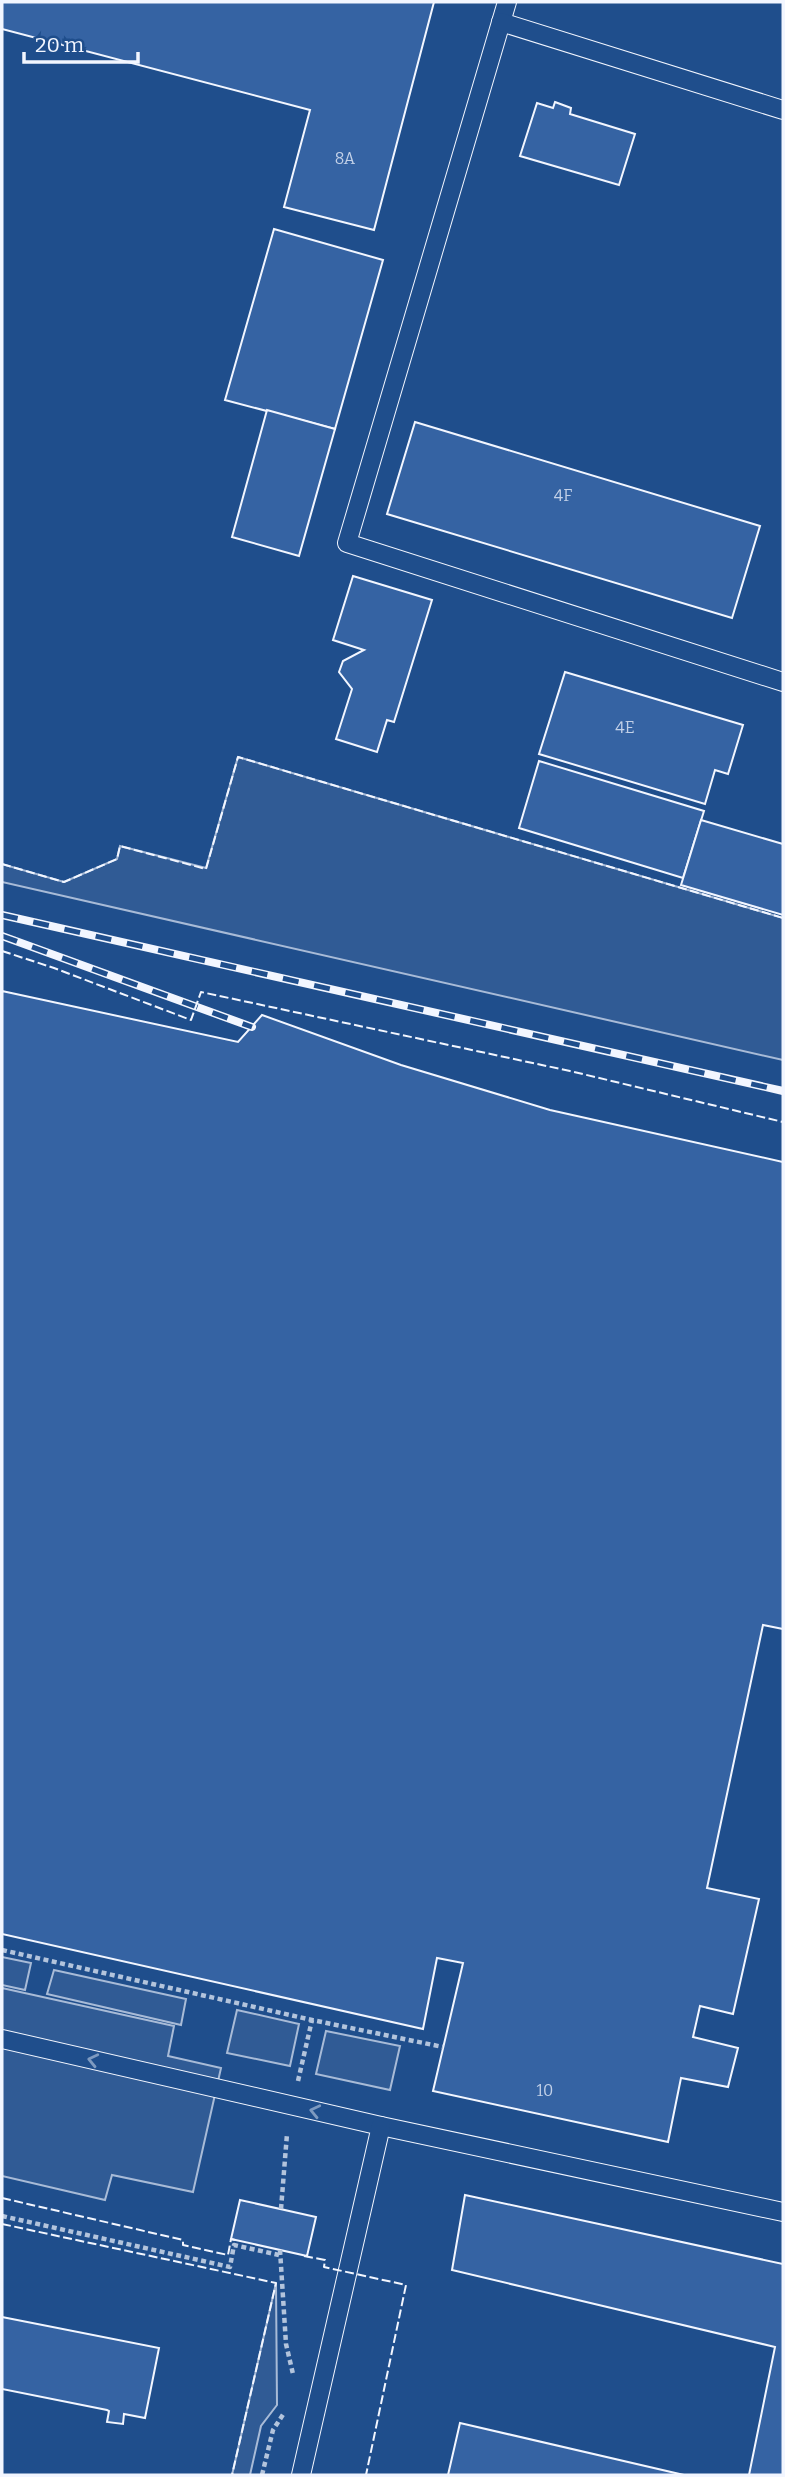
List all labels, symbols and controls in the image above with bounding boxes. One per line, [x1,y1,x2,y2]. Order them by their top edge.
scale bar [24,21,138,65]
text: 20 m [35,32,84,58]
house number: 8A [335,149,356,168]
house number: 4F [554,486,572,505]
house number: 4E [615,718,635,737]
one-way arrow [87,2054,99,2068]
house number: 10 [537,2081,553,2100]
one-way arrow [309,2105,321,2119]

